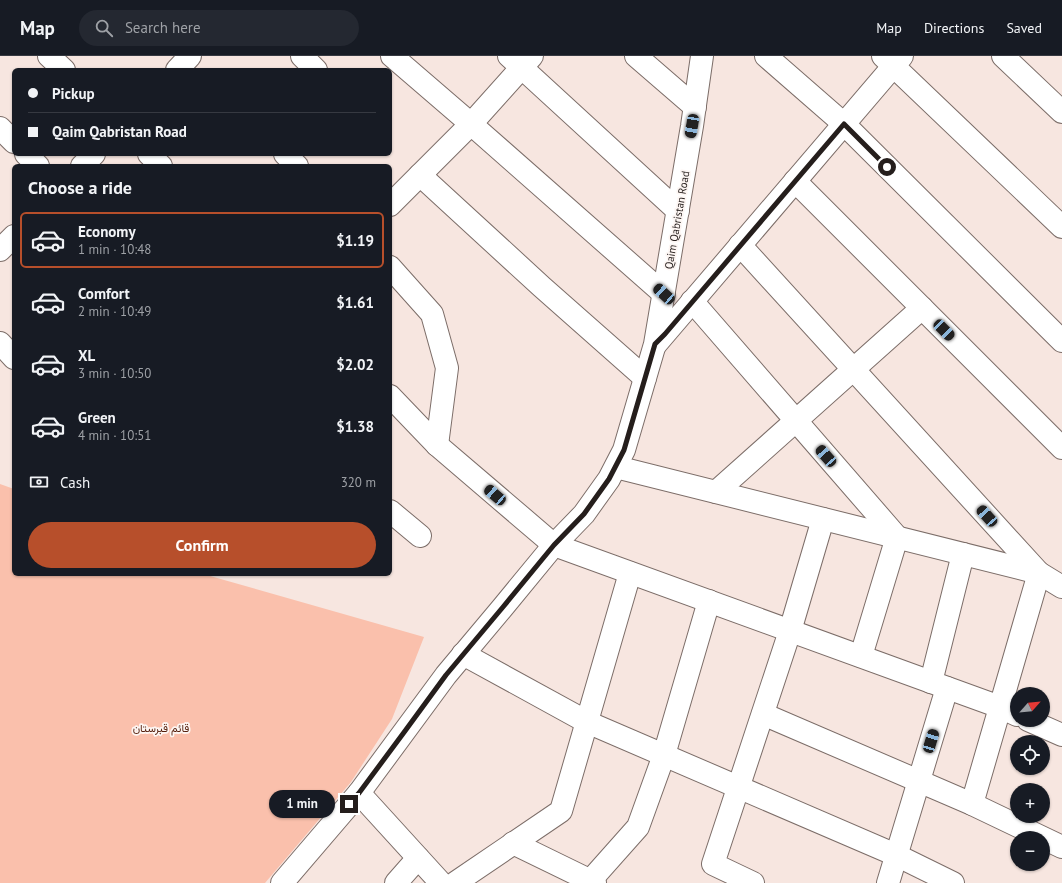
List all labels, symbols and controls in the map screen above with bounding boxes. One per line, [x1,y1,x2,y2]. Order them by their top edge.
search box [79,10,359,46]
text: Map [20,16,55,40]
icon: search [93,17,115,39]
text: Search here [125,18,201,37]
text: Map [876,19,902,37]
text: Directions [924,19,984,37]
text: Saved [1006,19,1042,37]
text: Pickup [52,84,95,103]
car [684,113,700,139]
text: Qaim Qabristan Road [52,122,187,141]
route start [878,158,896,176]
street label: Qaim Qabristan Road [661,170,693,270]
text: Choose a ride [28,176,132,199]
icon: car [30,222,66,258]
text: Economy [78,222,136,241]
text: $1.19 [336,231,374,250]
text: 1 min · 10:48 [78,241,151,258]
car [651,282,677,306]
icon: car [30,284,66,320]
text: Comfort [78,284,130,303]
text: $1.61 [336,293,374,312]
text: 2 min · 10:49 [78,303,151,320]
car [931,317,957,343]
icon: car [30,346,66,382]
text: XL [78,346,95,365]
text: $2.02 [336,355,374,374]
text: 3 min · 10:50 [78,365,151,382]
icon: car [30,408,66,444]
text: Green [78,408,116,427]
text: $1.38 [336,417,374,436]
text: 4 min · 10:51 [78,427,151,444]
car [814,443,838,469]
icon: cash [28,471,50,493]
text: Cash [60,473,90,492]
text: 320 m [341,474,376,491]
car [482,483,508,507]
car [975,503,999,529]
button: Confirm [28,522,376,568]
north arrow [1010,687,1050,727]
map controls [1010,687,1050,871]
park label: قائم قبرستان [133,721,189,736]
car [922,728,940,754]
button: locate [1010,735,1050,775]
button: + [1010,783,1050,823]
callout: 1 min [269,790,335,818]
text: 1 min [286,795,318,812]
route end [340,795,358,813]
button: − [1010,831,1050,871]

